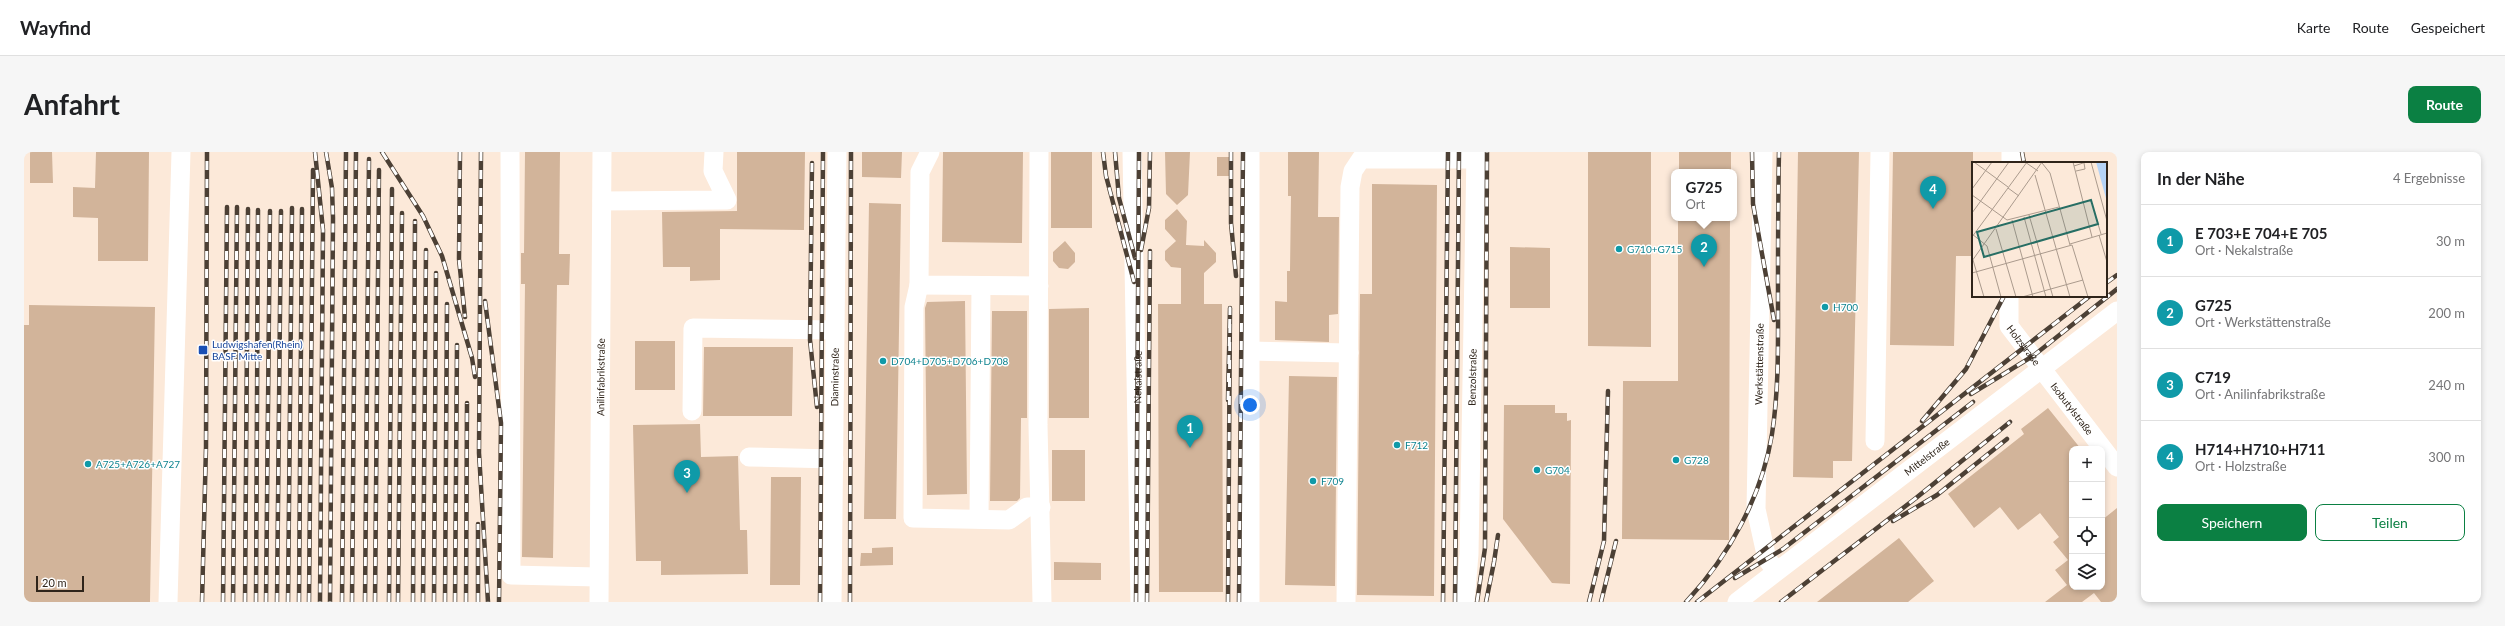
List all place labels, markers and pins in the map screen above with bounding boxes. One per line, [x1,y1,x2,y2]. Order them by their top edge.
pin: 4 [1920,176,1946,209]
pin: 2 [1691,234,1717,267]
place label: G710+G715 [1627,243,1682,255]
marker: G710+G715 [1614,244,1624,254]
place label: H700 [1833,301,1858,313]
marker: H700 [1820,302,1830,312]
place label: Ludwigshafen(Rhein) BASF Mitte [212,338,303,362]
marker: Ludwigshafen(Rhein) BASF Mitte [197,344,209,356]
place label: D704+D705+D706+D708 [891,355,1009,367]
marker: D704+D705+D706+D708 [878,356,888,366]
pin: 1 [1177,415,1203,448]
place label: F712 [1405,439,1428,451]
marker: F712 [1392,440,1402,450]
place label: G728 [1684,454,1709,466]
marker: G728 [1671,455,1681,465]
place label: A725+A726+A727 [96,458,180,470]
marker: A725+A726+A727 [83,459,93,469]
pin: 3 [674,460,700,493]
place label: G704 [1545,464,1570,476]
marker: G704 [1532,465,1542,475]
place label: F709 [1321,475,1344,487]
marker: F709 [1308,476,1318,486]

